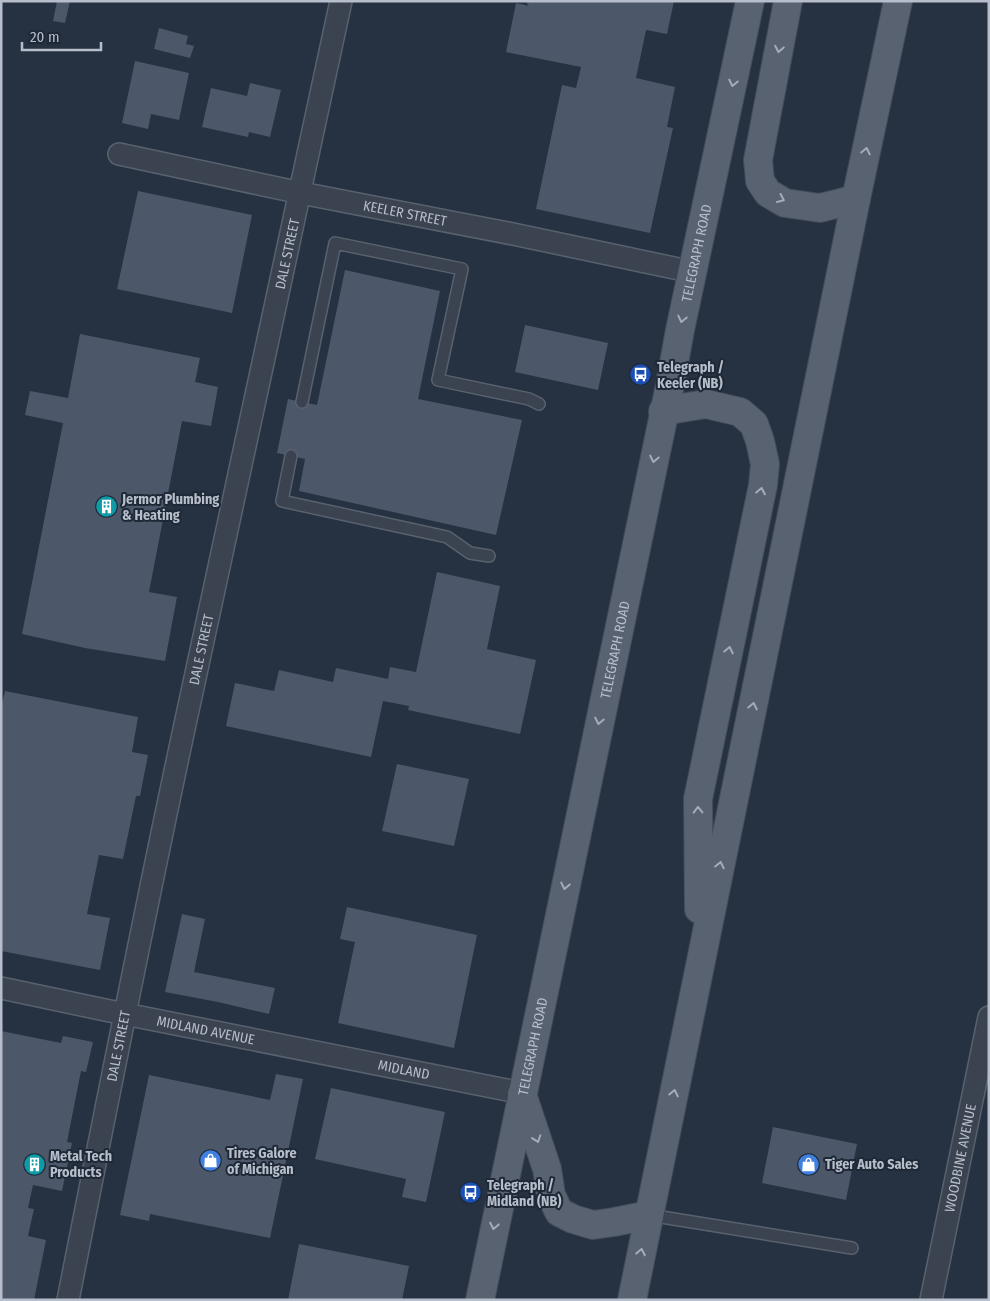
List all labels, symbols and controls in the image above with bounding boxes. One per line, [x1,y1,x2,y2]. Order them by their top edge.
scale bar [22,20,101,52]
text: 20 m [30,28,60,46]
one-way arrow [774,45,784,54]
one-way arrow [728,79,739,88]
one-way arrow [860,147,871,156]
one-way arrow [775,193,784,203]
street label: KEELER STREET [362,197,449,230]
street label: TELEGRAPH ROAD [678,203,716,304]
street label: DALE STREET [272,216,304,291]
one-way arrow [677,315,688,324]
place label: Telegraph / Keeler (NB) [657,359,724,392]
bus stop icon: Telegraph / Keeler (NB) [629,363,653,387]
one-way arrow [649,455,659,464]
one-way arrow [756,487,766,496]
place label: Jermor Plumbing & Heating [121,491,219,524]
building icon: Jermor Plumbing & Heating [94,495,118,519]
street label: TELEGRAPH ROAD [597,600,634,700]
street label: DALE STREET [186,612,218,687]
one-way arrow [723,646,733,655]
one-way arrow [747,701,757,710]
one-way arrow [595,717,605,726]
one-way arrow [693,805,703,813]
one-way arrow [714,861,725,869]
one-way arrow [561,882,571,890]
street label: TELEGRAPH ROAD [515,996,552,1097]
street label: DALE STREET [103,1009,134,1083]
street label: MIDLAND AVENUE [155,1012,256,1049]
street label: MIDLAND [377,1057,431,1083]
one-way arrow [668,1088,678,1097]
street label: WOODBINE AVENUE [941,1102,980,1214]
one-way arrow [531,1134,541,1143]
place label: Tires Galore of Michigan [227,1145,297,1178]
place label: Metal Tech Products [50,1148,112,1181]
shop icon: Tires Galore of Michigan [199,1149,223,1173]
building icon: Metal Tech Products [22,1152,46,1176]
shop icon: Tiger Auto Sales [797,1152,821,1176]
place label: Tiger Auto Sales [825,1156,918,1173]
place label: Telegraph / Midland (NB) [487,1177,562,1210]
bus stop icon: Telegraph / Midland (NB) [459,1181,483,1205]
one-way arrow [490,1222,500,1231]
one-way arrow [635,1248,646,1256]

